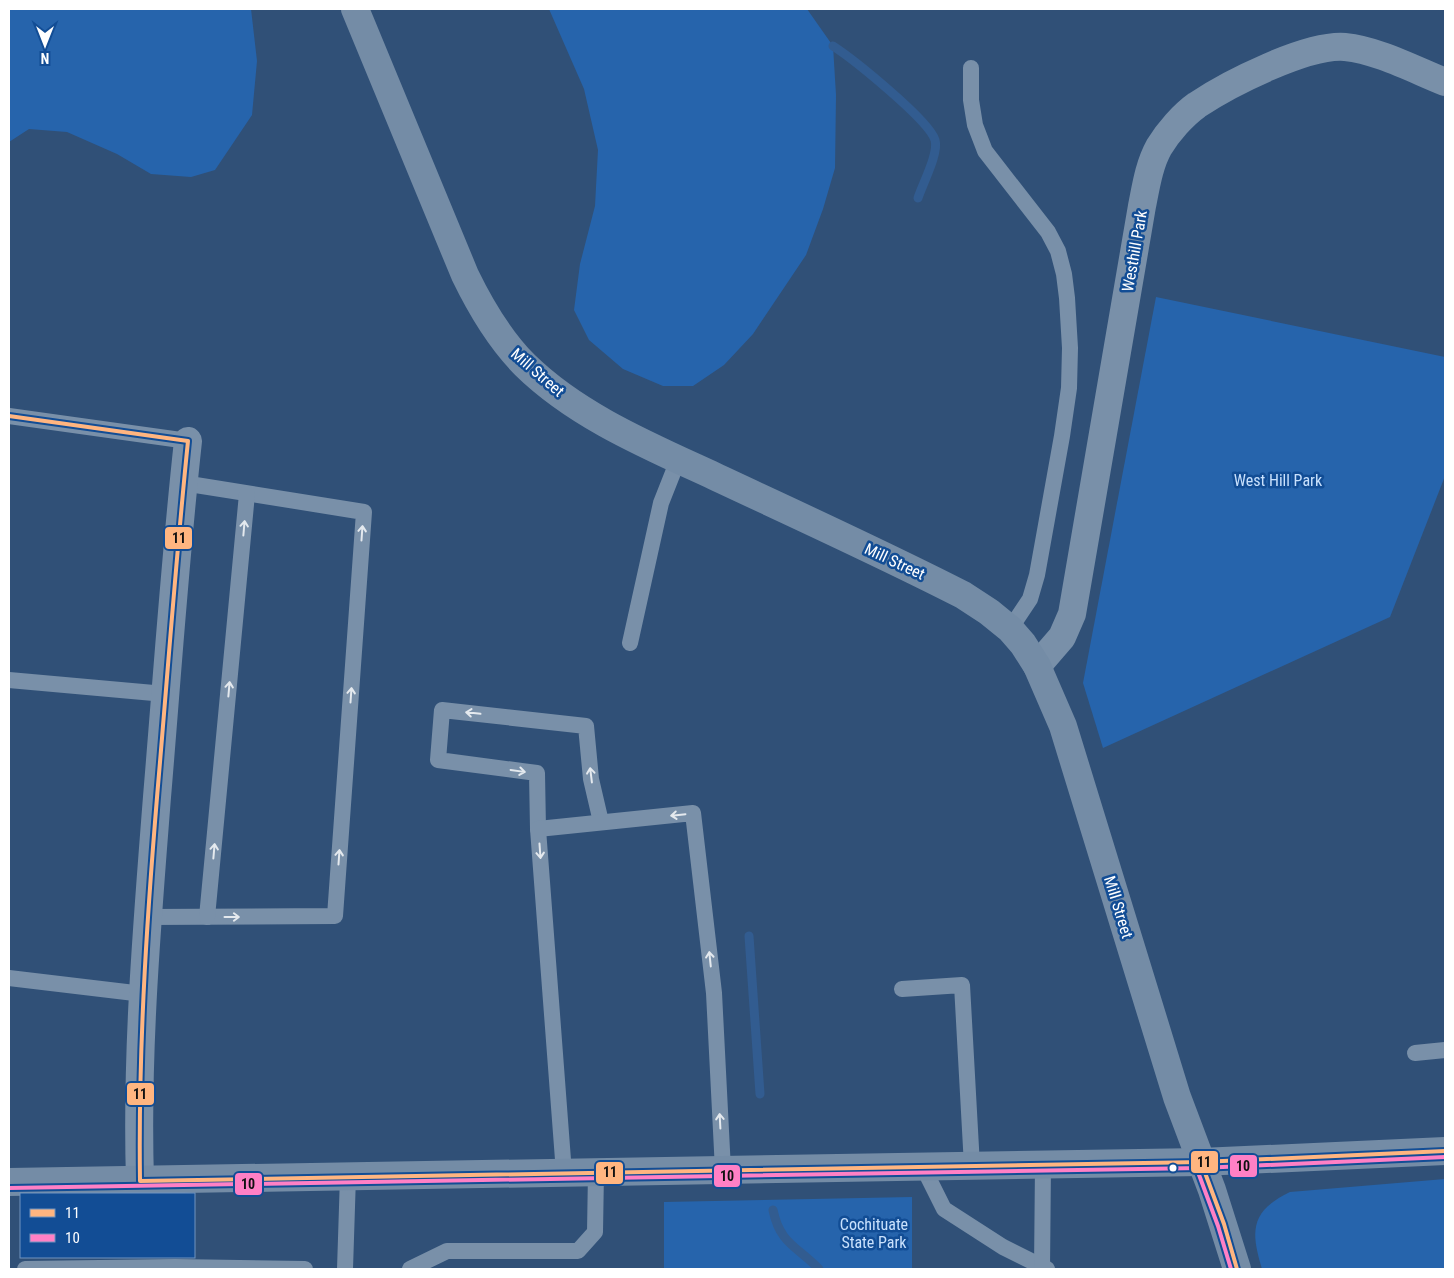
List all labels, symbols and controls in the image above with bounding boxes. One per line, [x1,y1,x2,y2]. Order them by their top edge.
north arrow [20,20,70,70]
text: N [41,50,49,66]
street label: Westhill Park [1118,208,1151,293]
street label: Mill Street [507,344,568,401]
park label: West Hill Park [1234,471,1323,490]
one-way arrow [239,520,249,536]
one-way arrow [358,525,367,541]
line badge: 11 [164,526,193,550]
text: 11 [172,530,186,546]
street label: Mill Street [862,539,928,584]
one-way arrow [224,682,233,698]
one-way arrow [346,687,355,703]
one-way arrow [466,708,482,718]
one-way arrow [509,766,525,776]
one-way arrow [586,767,596,783]
one-way arrow [670,810,686,819]
one-way arrow [209,843,218,859]
one-way arrow [535,843,545,859]
one-way arrow [335,849,344,865]
street label: Mill Street [1100,874,1137,941]
one-way arrow [223,912,239,922]
one-way arrow [705,951,715,967]
line badge: 11 [126,1082,155,1106]
text: 11 [133,1086,147,1102]
one-way arrow [715,1113,725,1130]
line badge: 11 [1190,1150,1219,1174]
text: 11 [1197,1154,1211,1170]
line badge: 10 [1229,1154,1258,1178]
text: 10 [1236,1158,1250,1174]
line badge: 11 [595,1161,624,1185]
unlabelled marker [1168,1163,1178,1173]
text: 11 [603,1164,617,1180]
line badge: 10 [713,1164,741,1188]
text: 10 [720,1168,734,1184]
line badge: 10 [234,1172,263,1196]
text: 10 [241,1176,255,1192]
legend [20,1193,195,1258]
text: 11 [65,1204,80,1222]
park label: Cochituate State Park [840,1215,908,1252]
text: 10 [65,1229,80,1247]

